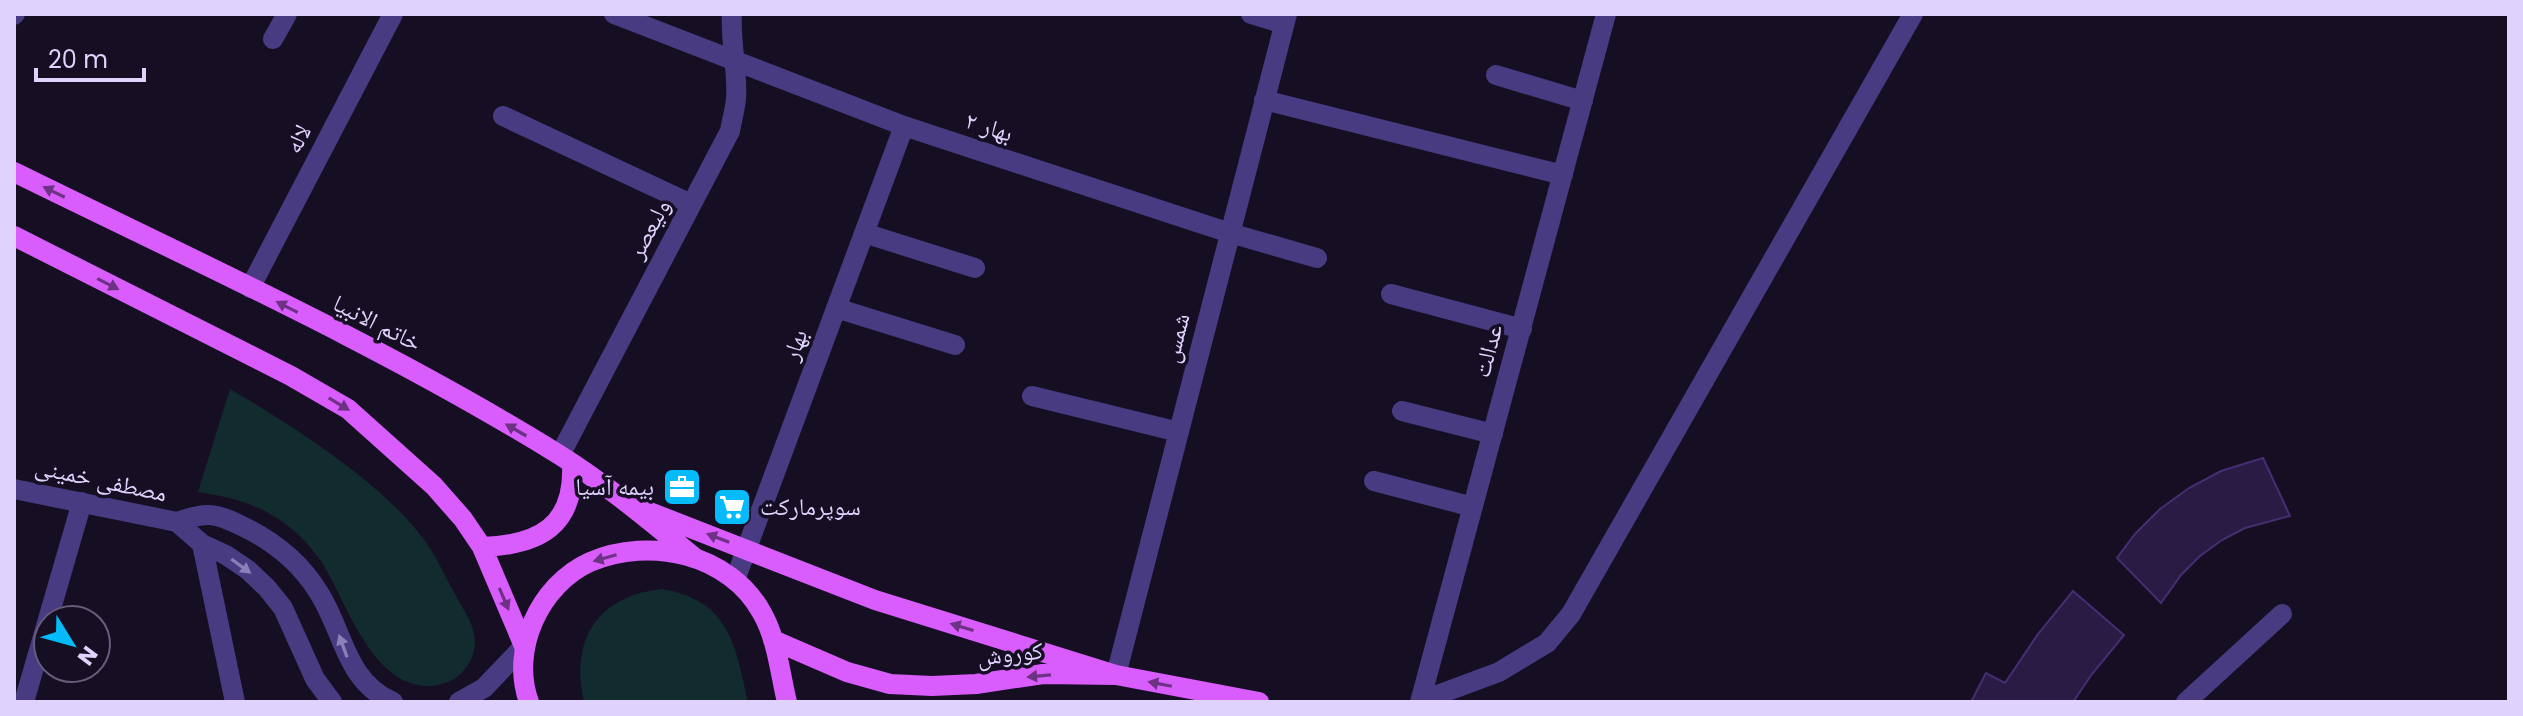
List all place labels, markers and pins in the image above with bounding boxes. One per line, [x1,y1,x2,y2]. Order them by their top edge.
office icon: بیمه آسیا [661,466,703,508]
place label: بیمه آسیا [575,470,654,503]
supermarket icon: سوپرمارکت [711,486,753,528]
place label: سوپرمارکت [760,490,861,523]

